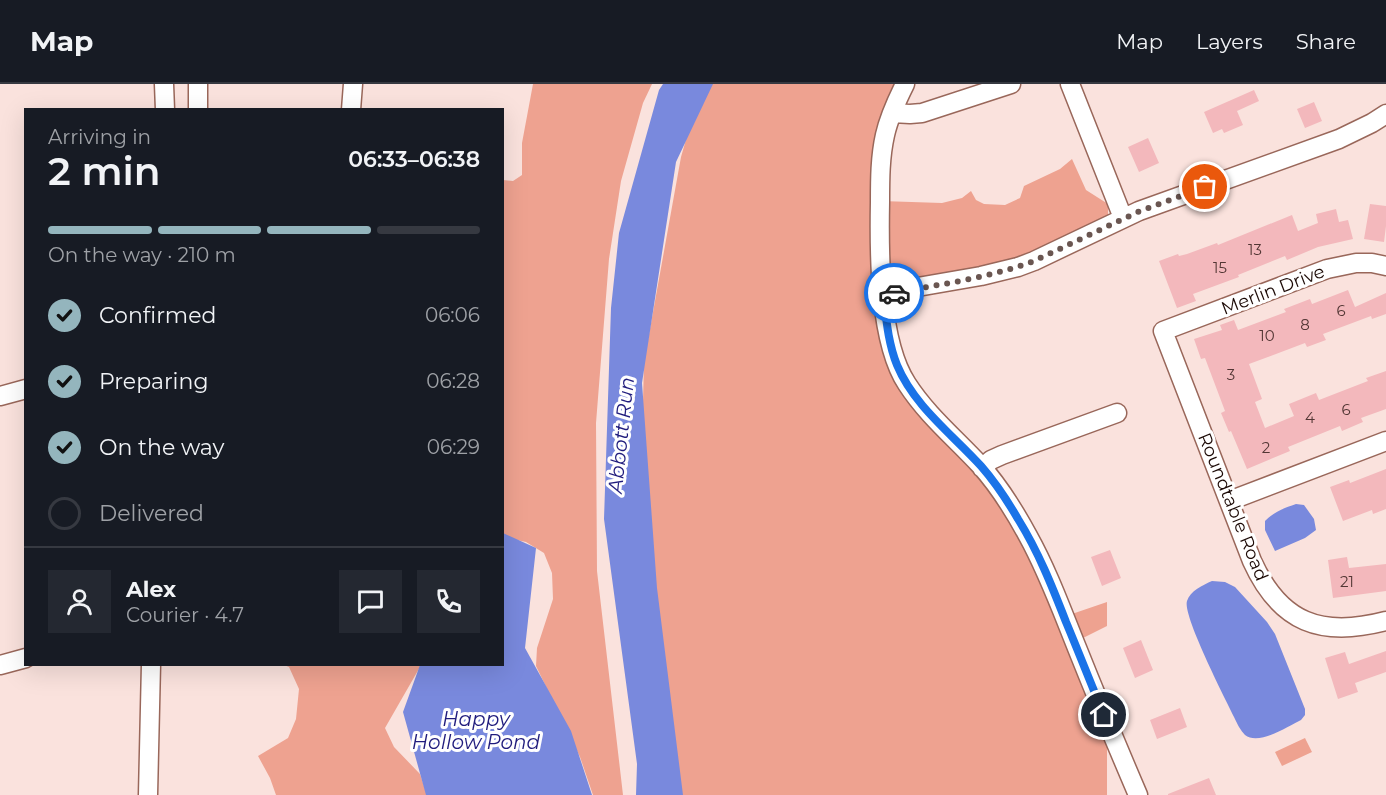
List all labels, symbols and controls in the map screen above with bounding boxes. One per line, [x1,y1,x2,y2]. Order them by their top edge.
text: Map [30,24,93,58]
text: Map [1116,29,1163,54]
text: Layers [1196,29,1263,54]
text: Share [1296,29,1356,54]
text: Arriving in [48,125,151,149]
text: 06:33–06:38 [348,146,480,173]
text: 2 min [48,147,161,195]
pin [1179,161,1230,212]
icon: bag [1188,170,1221,203]
house number: 13 [1248,240,1262,259]
text: On the way · 210 m [48,243,236,267]
house number: 15 [1213,258,1227,277]
street label: Merlin Drive [1218,260,1328,320]
courier [864,263,924,323]
icon: car [878,277,911,310]
icon: check [48,299,81,332]
house number: 6 [1336,301,1346,320]
text: Confirmed [99,302,216,329]
text: 06:06 [425,303,480,327]
house number: 8 [1300,315,1310,334]
house number: 10 [1259,326,1275,345]
icon: check [48,365,81,398]
house number: 3 [1227,365,1235,384]
text: Preparing [99,368,208,395]
text: 06:28 [426,369,480,393]
water label: Abbott Run [603,376,639,495]
house number: 6 [1341,400,1351,419]
house number: 4 [1305,408,1315,427]
street label: Roundtable Road [1193,430,1273,584]
icon: check [48,431,81,464]
text: On the way [99,434,224,461]
text: 06:29 [427,435,480,459]
house number: 2 [1262,438,1270,457]
text: Delivered [99,500,204,527]
button: person [48,570,111,633]
button: chat [339,570,402,633]
button: phone [417,570,480,633]
house number: 21 [1340,572,1354,591]
text: Alex [126,576,176,603]
text: Courier · 4.7 [126,603,244,627]
pin [1078,689,1129,740]
icon: home [1087,698,1120,731]
water label: Happy Hollow Pond [412,707,541,754]

